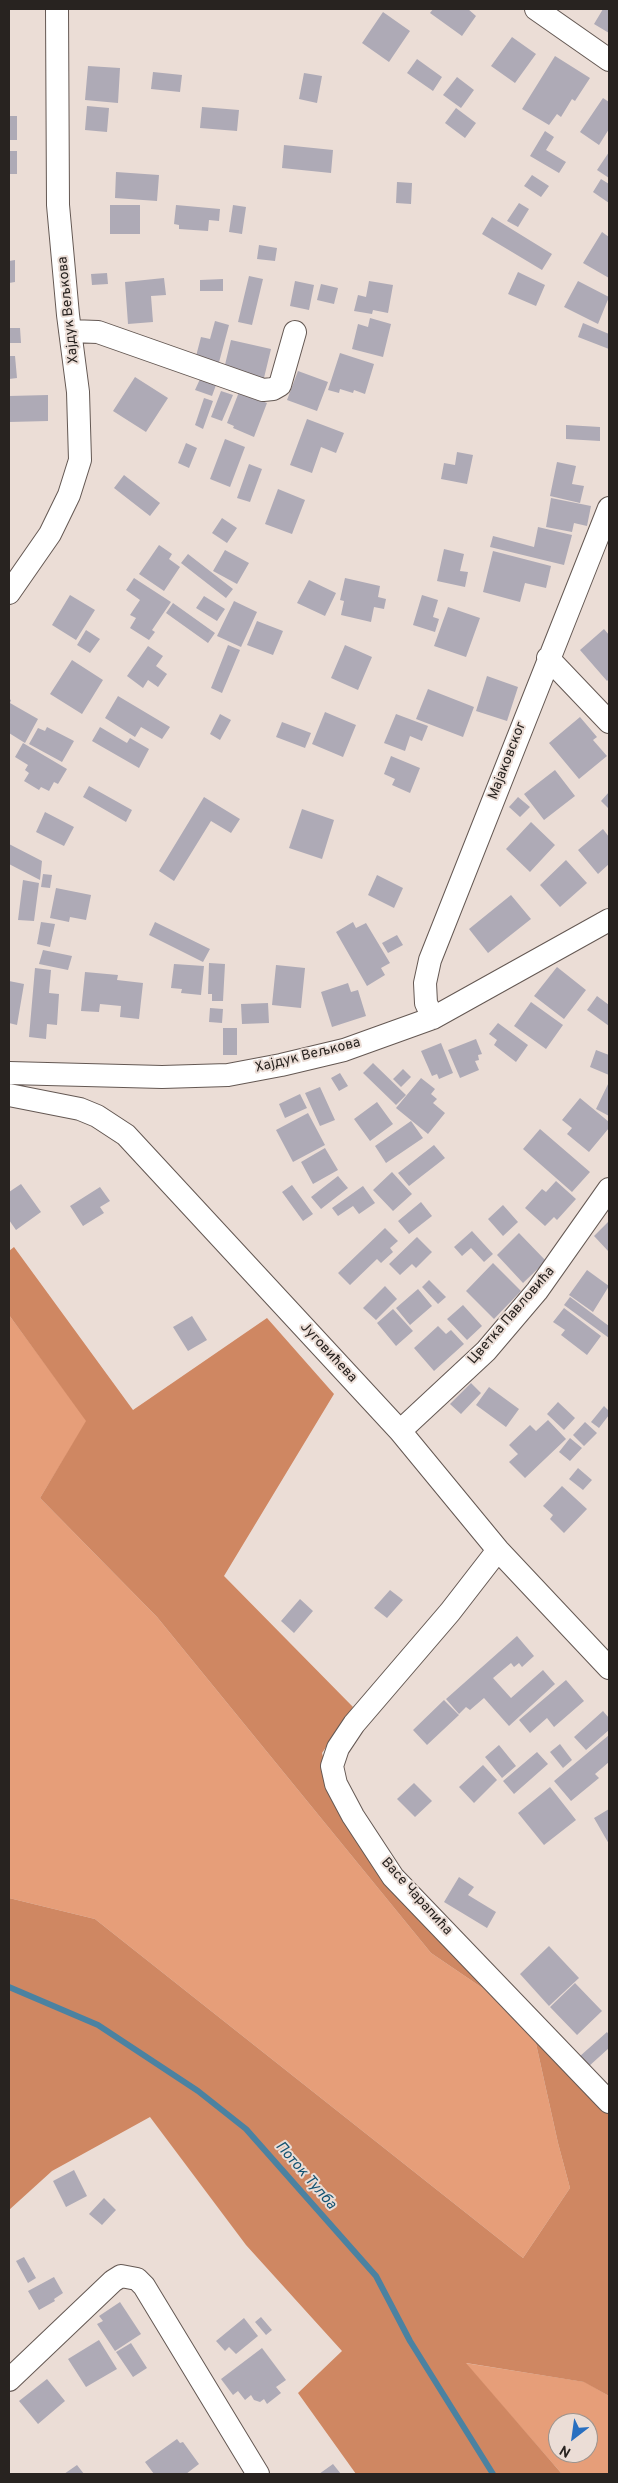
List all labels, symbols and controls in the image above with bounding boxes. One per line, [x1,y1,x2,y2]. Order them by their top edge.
street label: Хајдук Вељкова [55,256,83,364]
street label: Мајаковског [485,720,531,802]
street label: Хајдук Вељкова [254,1035,362,1077]
street label: Цветка Павловића [465,1264,559,1368]
street label: Југовићева [296,1319,360,1387]
street label: Васе Чарапића [377,1855,455,1939]
water label: Поток Тулба [271,2138,339,2214]
north arrow [548,2413,598,2463]
text: N [557,2441,574,2460]

